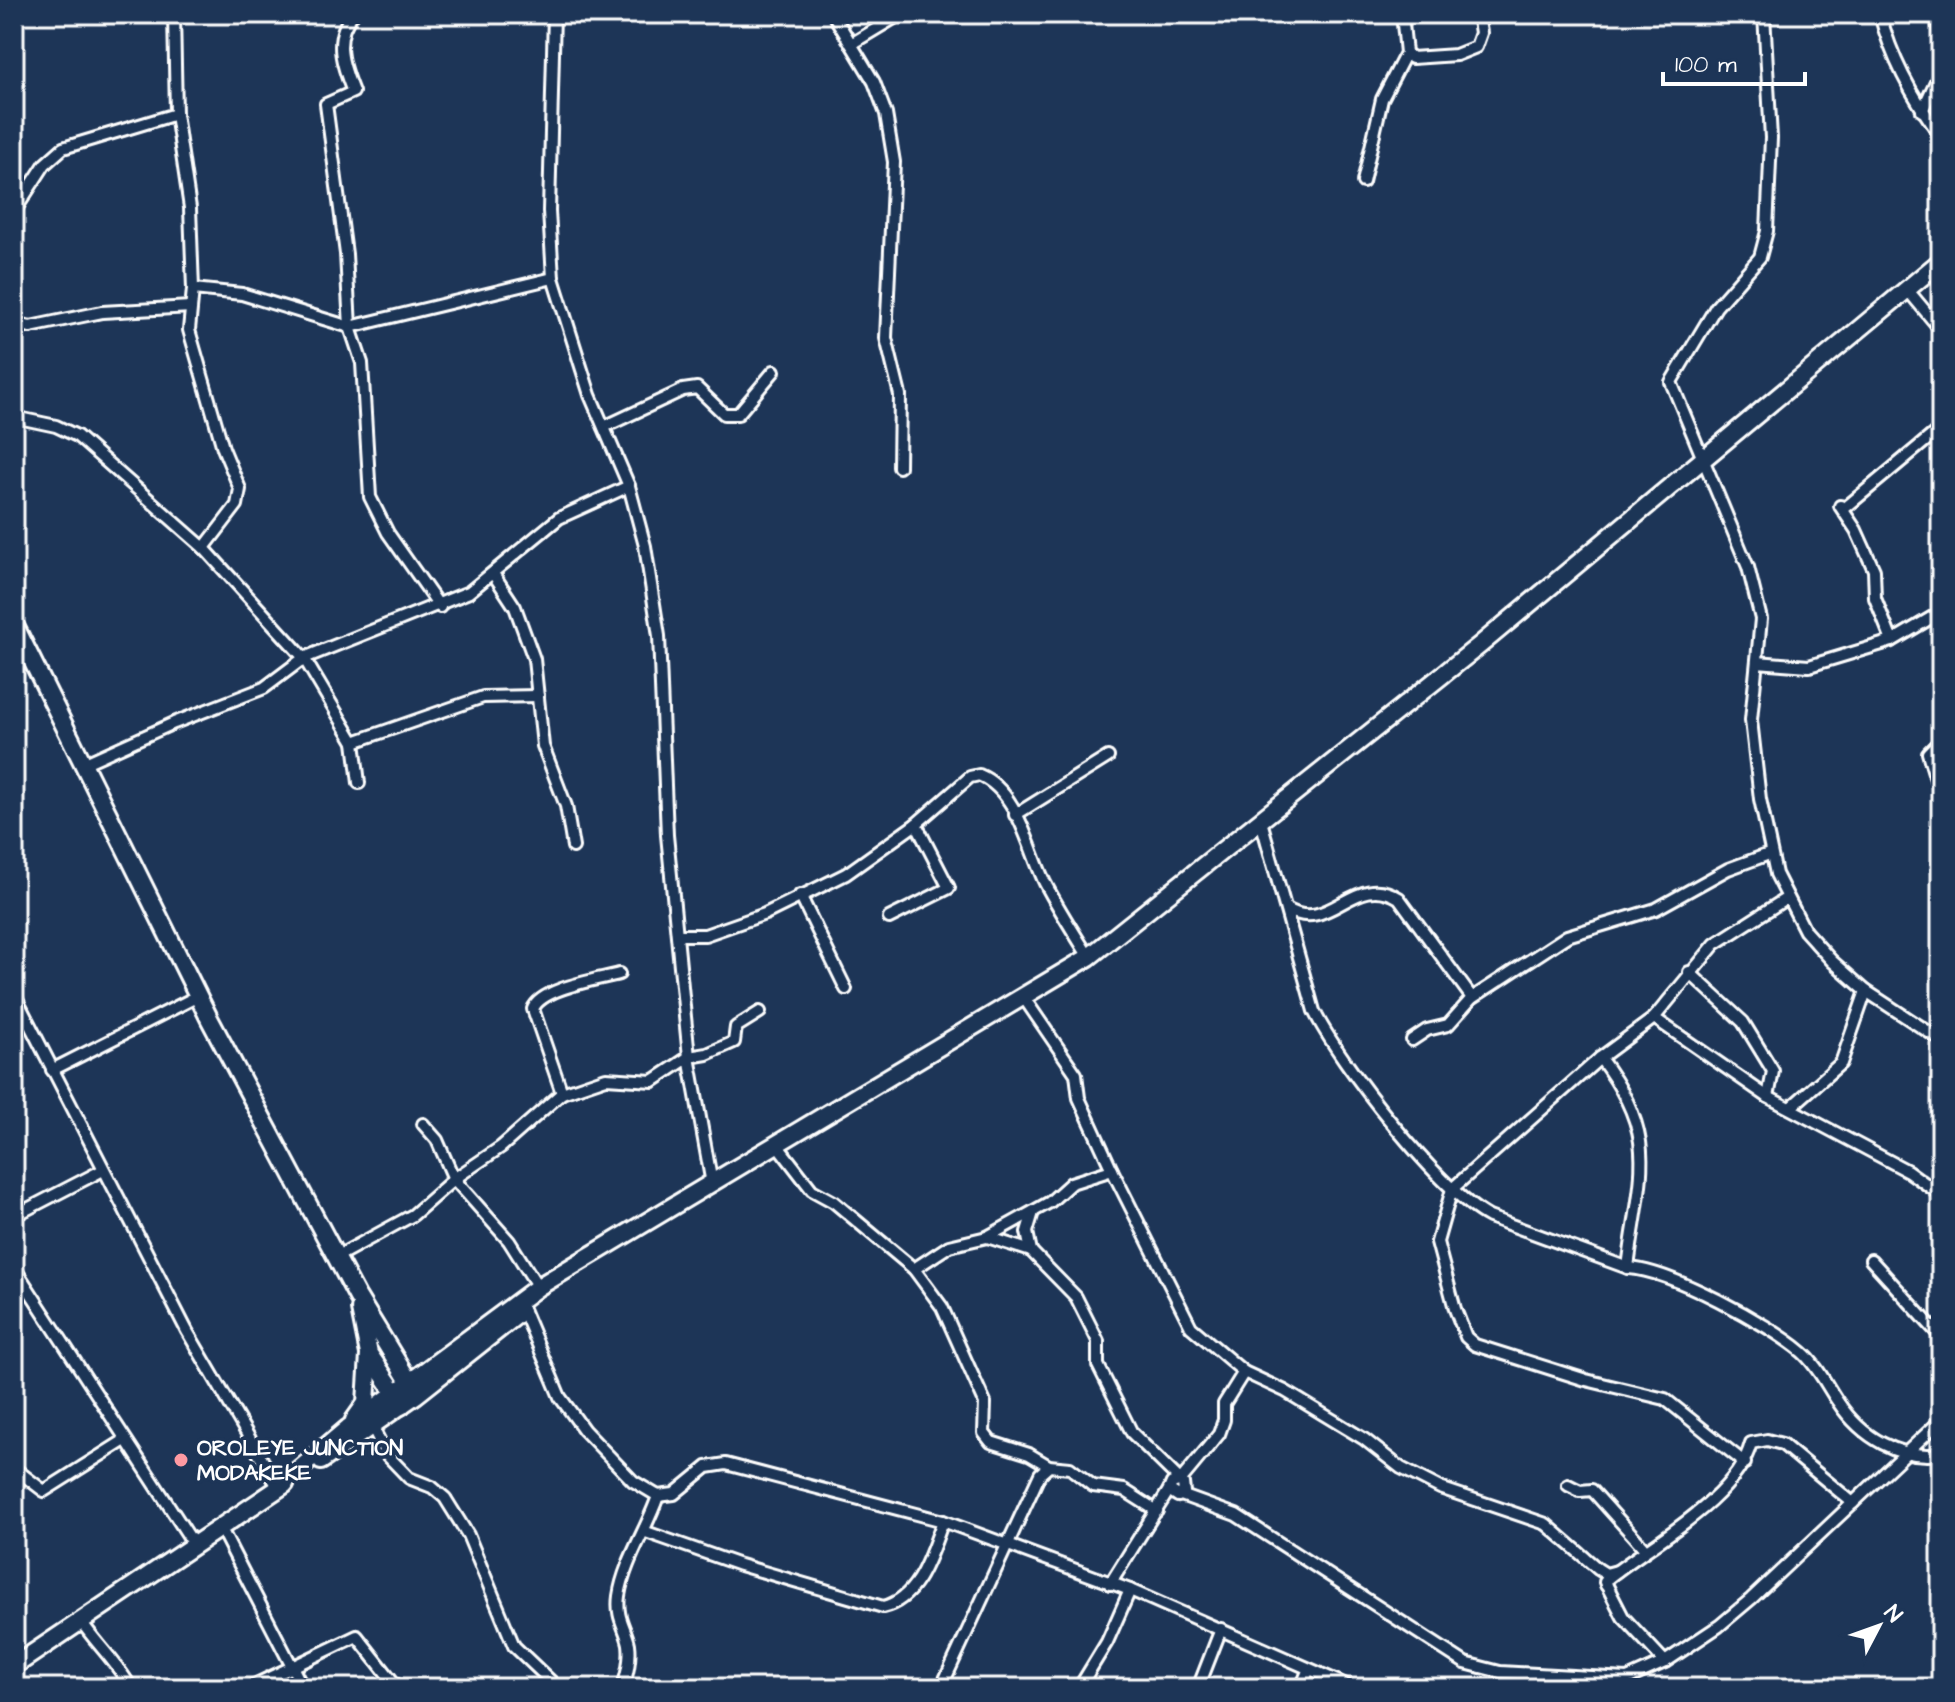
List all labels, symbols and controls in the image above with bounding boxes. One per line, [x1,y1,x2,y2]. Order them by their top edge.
scale bar [1663,36,1805,86]
text: 100 m [1675,48,1737,82]
place label: OROLEYE JUNCTION MODAKEKE [197,1433,403,1489]
marker: OROLEYE JUNCTION MODAKEKE [172,1451,190,1469]
north arrow [1839,1586,1919,1666]
text: N [1877,1598,1909,1629]

